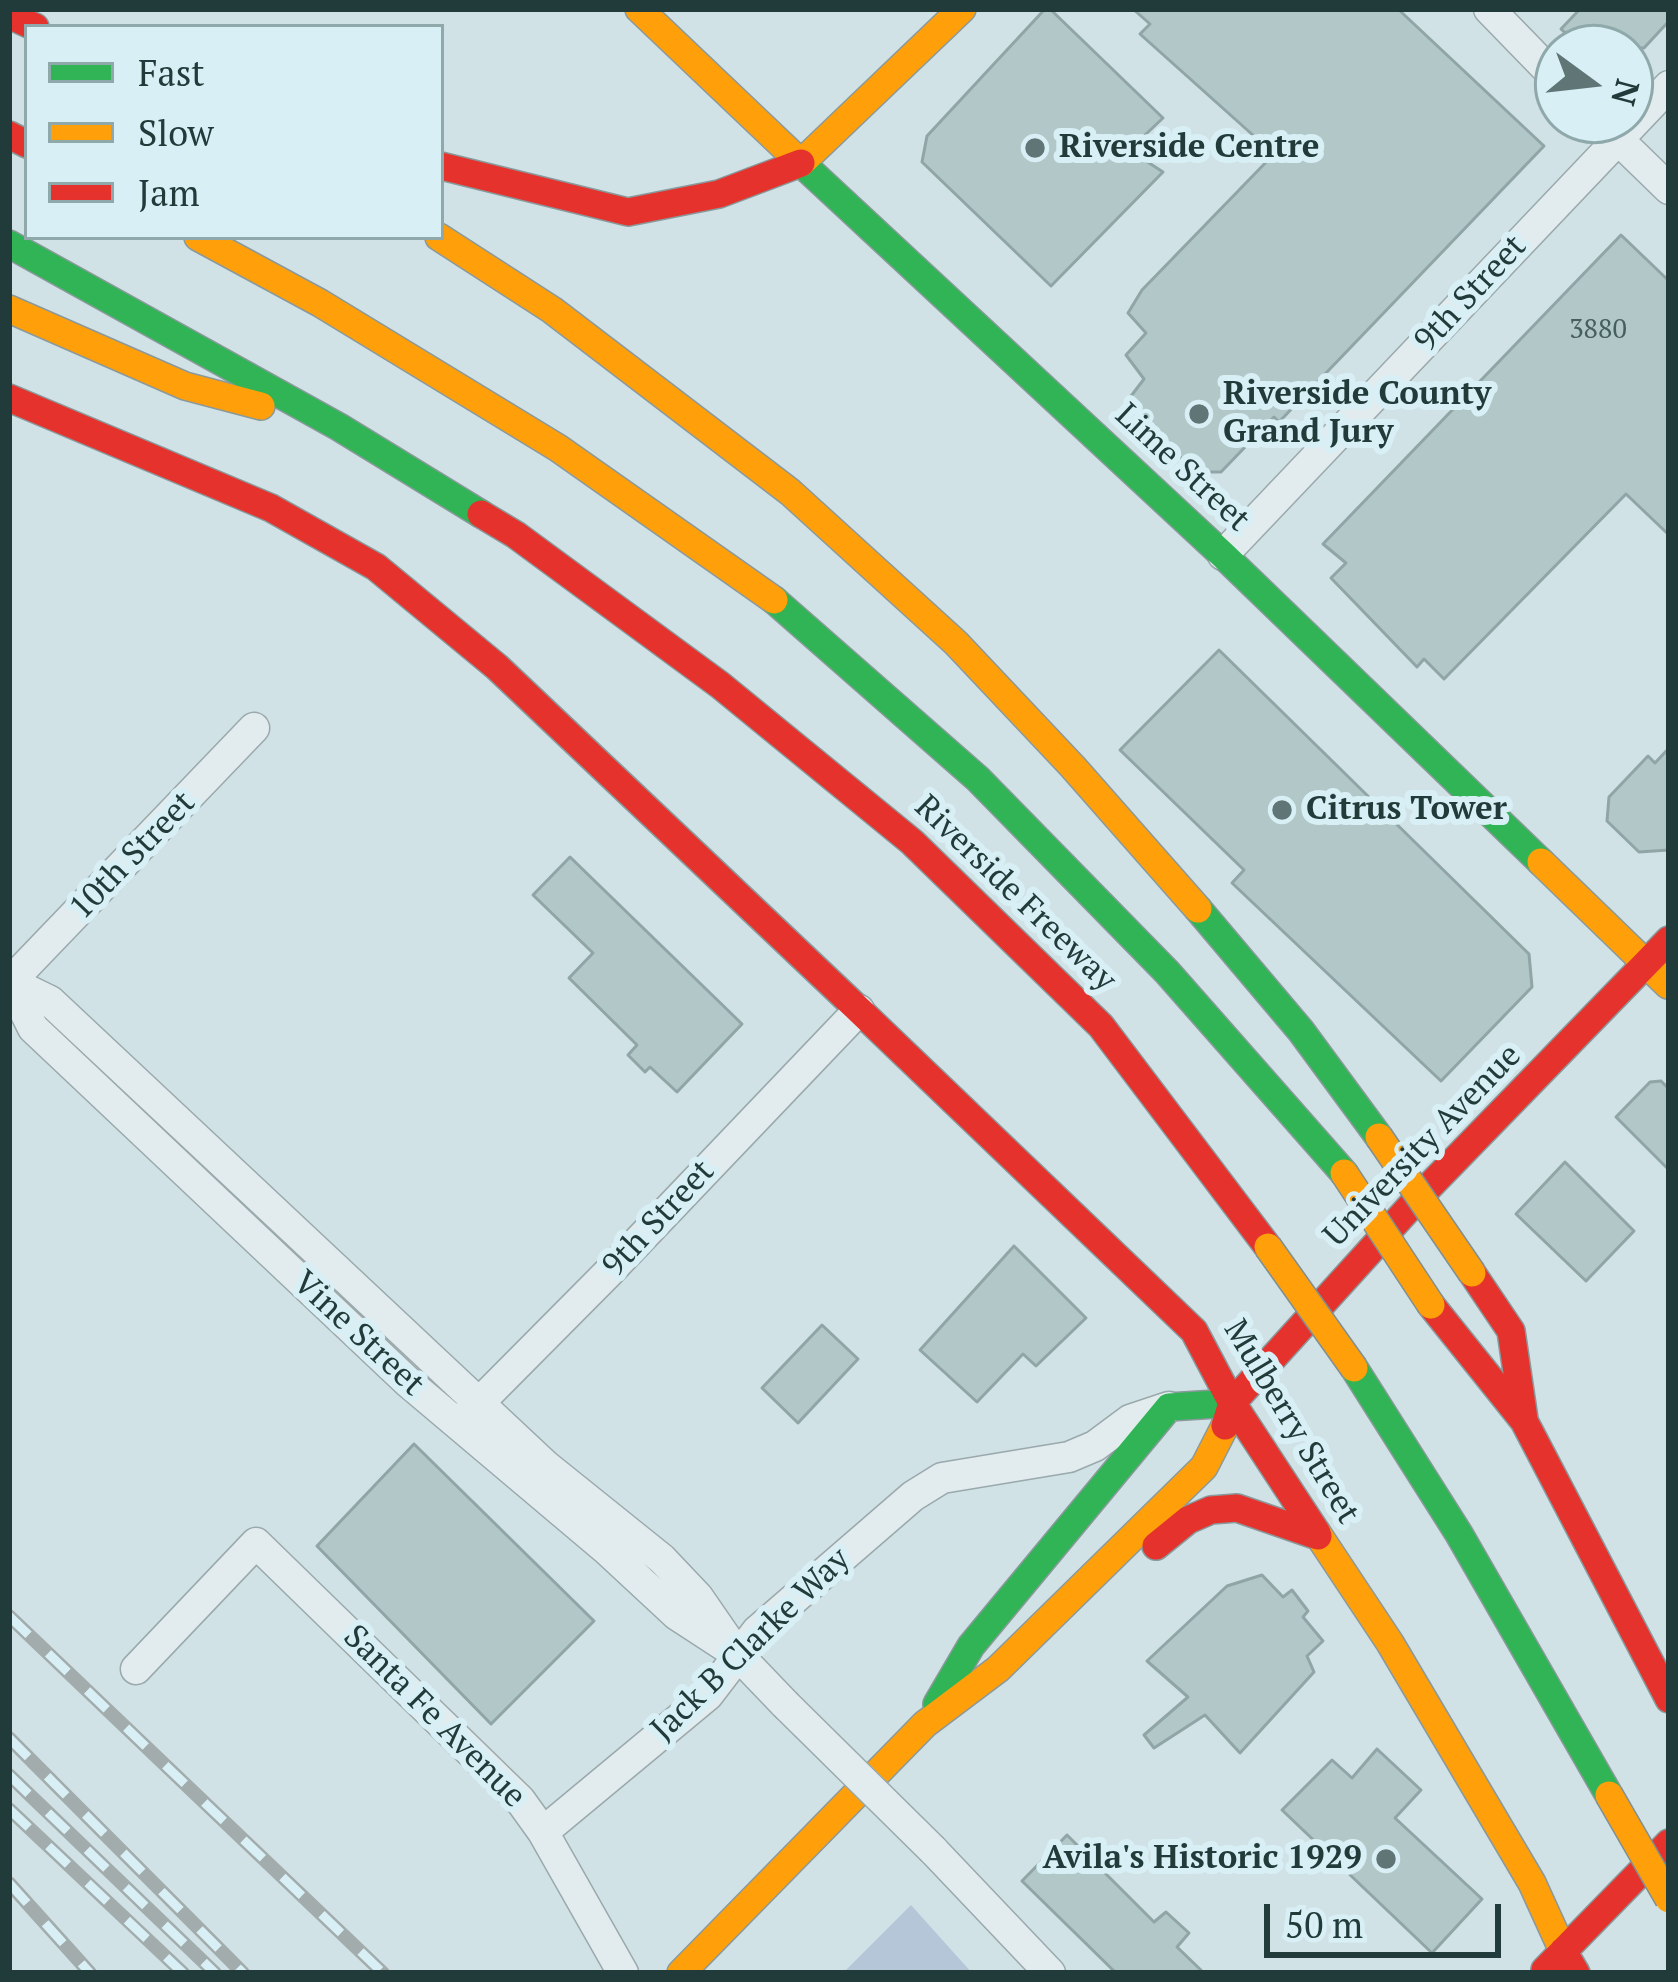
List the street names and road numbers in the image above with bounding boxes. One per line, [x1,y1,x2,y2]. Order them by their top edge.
street label: 9th Street [1407,227,1535,361]
street label: Lime Street [1107,396,1257,540]
street label: 10th Street [62,784,204,928]
street label: Riverside Freeway [906,788,1124,1000]
street label: University Avenue [1316,1036,1530,1256]
street label: 9th Street [595,1152,723,1286]
street label: Vine Street [284,1263,432,1405]
street label: Mulberry Street [1215,1313,1367,1531]
street label: Jack B Clarke Way [644,1540,858,1750]
street label: Santa Fe Avenue [335,1618,533,1816]

